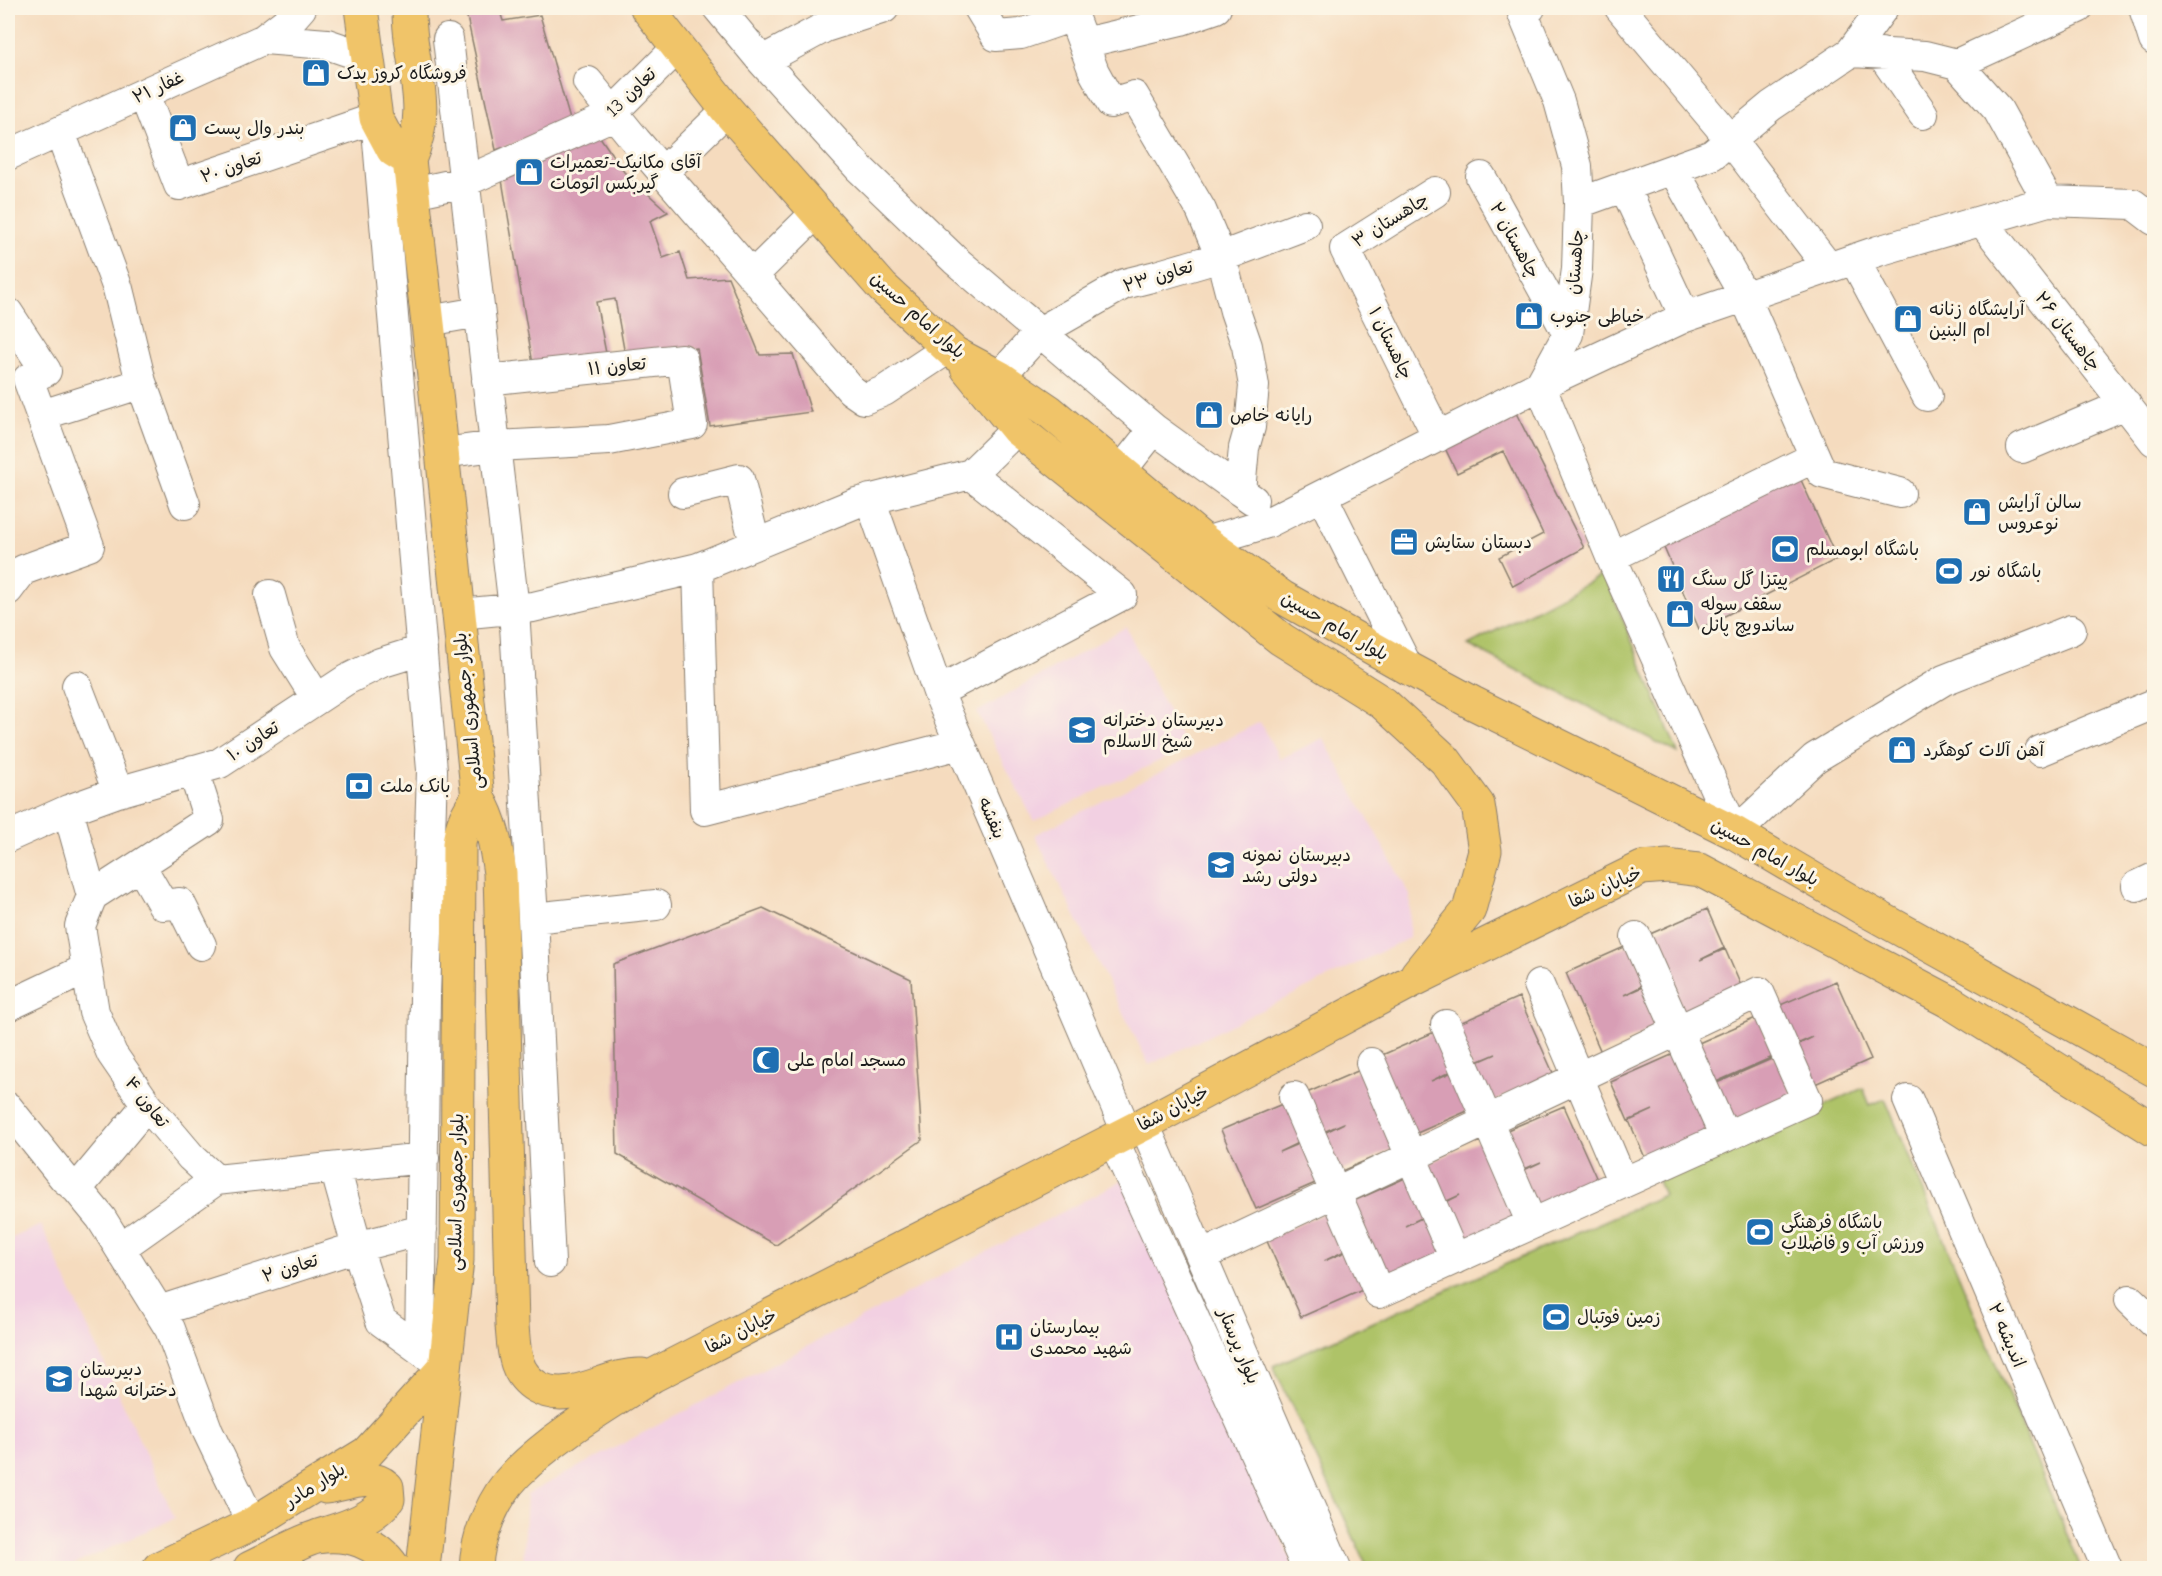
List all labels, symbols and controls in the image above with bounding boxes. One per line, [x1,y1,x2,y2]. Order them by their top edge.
shop icon: فروشگاه کروز یدک [300,57,332,89]
place label: فروشگاه کروز یدک [337,63,467,84]
street label: تعاون 13 [602,63,661,121]
street label: غفار ۲۱ [129,67,187,108]
shop icon: بندر وال پست [167,112,199,144]
place label: بندر وال پست [204,118,305,140]
street label: تعاون ۲۰ [198,147,265,188]
place label: آقای مکانیک-تعمیرات گیربکس اتومات [550,152,702,194]
shop icon: آقای مکانیک-تعمیرات گیربکس اتومات [513,156,545,188]
street label: چاهستان ۳ [1348,189,1433,253]
street label: چاهستان ۲ [1484,199,1544,282]
street label: چاهستان [1563,229,1589,295]
street label: تعاون ۲۳ [1121,256,1196,297]
street label: بلوار امام حسین [864,267,969,366]
street label: چاهستان ۲۶ [2029,288,2105,376]
place label: آرایشگاه زنانه ام البنین [1929,299,2026,344]
shop icon: خیاطی جنوب [1513,300,1545,332]
shop icon: آرایشگاه زنانه ام البنین [1892,303,1924,335]
street label: چاهستان ۱ [1363,304,1417,383]
place label: خیاطی جنوب [1550,306,1644,328]
street label: تعاون ۱۱ [587,353,648,380]
shop icon: رایانه خاص [1193,399,1225,431]
place label: رایانه خاص [1230,405,1312,426]
place label: سالن آرایش نوعروس [1998,492,2082,535]
shop icon: سالن آرایش نوعروس [1961,496,1993,528]
office icon: دبستان ستایش [1388,526,1420,558]
place label: دبستان ستایش [1425,532,1532,553]
sports icon: باشگاه ابومسلم [1769,533,1801,565]
place label: باشگاه ابومسلم [1806,539,1919,563]
sports icon: باشگاه نور [1933,555,1965,587]
place label: باشگاه نور [1969,561,2042,582]
restaurant icon: پیتزا گل سنگ [1655,563,1687,595]
place label: پیتزا گل سنگ [1692,569,1788,591]
street label: بلوار امام حسین [1276,587,1392,668]
place label: سقف سوله ساندویچ پانل [1701,594,1795,637]
shop icon: سقف سوله ساندویچ پانل [1664,598,1696,630]
street label: بلوار جمهوری اسلامی [450,631,488,790]
place label: دبیرستان دخترانه شیخ الاسلام [1103,710,1224,755]
school or university icon: دبیرستان دخترانه شیخ الاسلام [1066,714,1098,746]
street label: تعاون ۱۰ [223,716,284,766]
shop icon: آهن آلات کوهگرد [1886,734,1918,766]
place label: آهن آلات کوهگرد [1923,740,2045,761]
bank icon: بانک ملت [343,770,375,802]
place label: بانک ملت [380,776,450,797]
street label: بنفشه [973,794,1010,842]
street label: بلوار امام حسین [1706,814,1822,893]
place label: دبیرستان نمونه دولتی رشد [1242,845,1351,887]
school or university icon: دبیرستان نمونه دولتی رشد [1205,849,1237,881]
street label: خیابان شفا [1566,862,1645,913]
mosque icon: مسجد امام علی [750,1044,782,1076]
place label: مسجد امام علی [787,1050,906,1074]
street label: تعاون ۴ [120,1073,173,1133]
street label: خیابان شفا [1134,1081,1212,1136]
street label: بلوار جمهوری اسلامی [445,1113,469,1271]
place label: باشگاه فرهنگی ورزش آب و فاضلاب [1781,1212,1925,1254]
sports icon: باشگاه فرهنگی ورزش آب و فاضلاب [1744,1216,1776,1248]
street label: تعاون ۲ [260,1249,321,1287]
street label: اندیشه ۲ [1984,1300,2029,1370]
sports icon: زمین فوتبال [1540,1301,1572,1333]
street label: بلوار پرستار [1212,1303,1264,1388]
street label: خیابان شفا [702,1305,780,1358]
place label: زمین فوتبال [1577,1307,1661,1328]
place label: بیمارستان شهید محمدی [1030,1317,1132,1359]
hospital icon: بیمارستان شهید محمدی [993,1321,1025,1353]
place label: دبیرستان دخترانه شهدا [80,1359,177,1401]
school or university icon: دبیرستان دخترانه شهدا [43,1363,75,1395]
street label: بلوار مادر [279,1459,349,1513]

